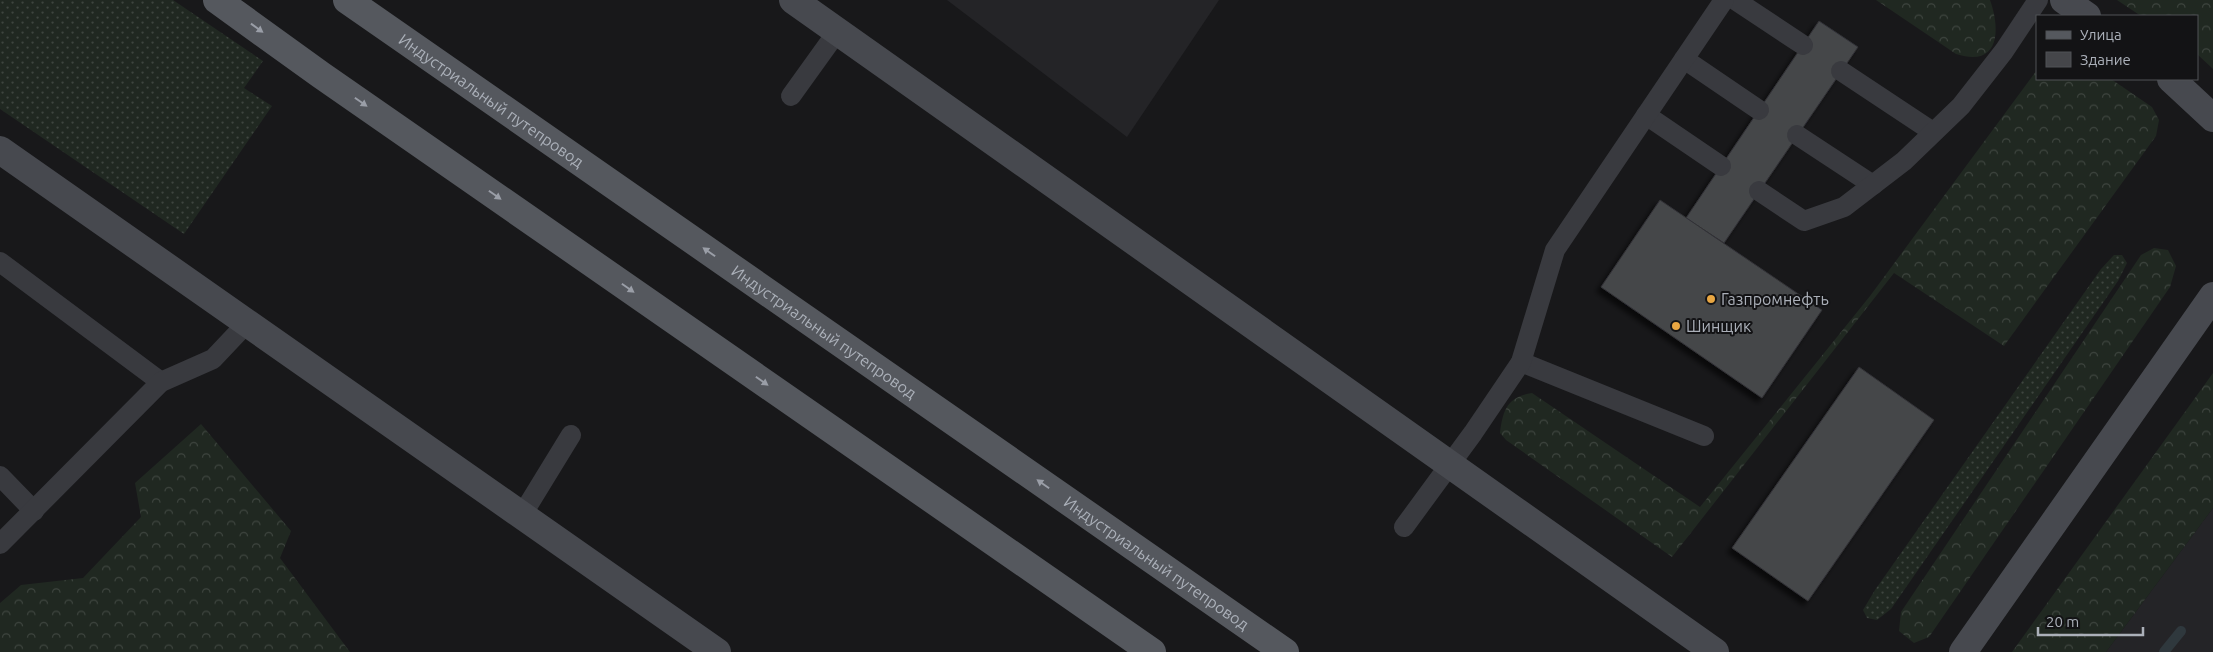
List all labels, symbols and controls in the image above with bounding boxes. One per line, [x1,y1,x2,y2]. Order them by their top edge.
legend [2036,15,2198,80]
one-way arrow [250,23,263,34]
text: Улица [2080,26,2122,43]
street label: Индустриальный путепровод [396,30,587,171]
text: Здание [2080,51,2131,68]
one-way arrow [354,97,368,107]
one-way arrow [488,190,501,200]
one-way arrow [702,247,716,257]
street label: Индустриальный путепровод [728,261,920,402]
one-way arrow [621,283,635,293]
place label: Газпромнефть [1721,290,1829,308]
marker: Газпромнефть [1705,293,1717,305]
place label: Шинщик [1686,317,1751,335]
marker: Шинщик [1670,320,1682,332]
one-way arrow [755,376,768,386]
one-way arrow [1037,479,1050,489]
street label: Индустриальный путепровод [1061,492,1252,633]
scale bar [2038,604,2143,636]
text: 20 m [2046,613,2079,630]

